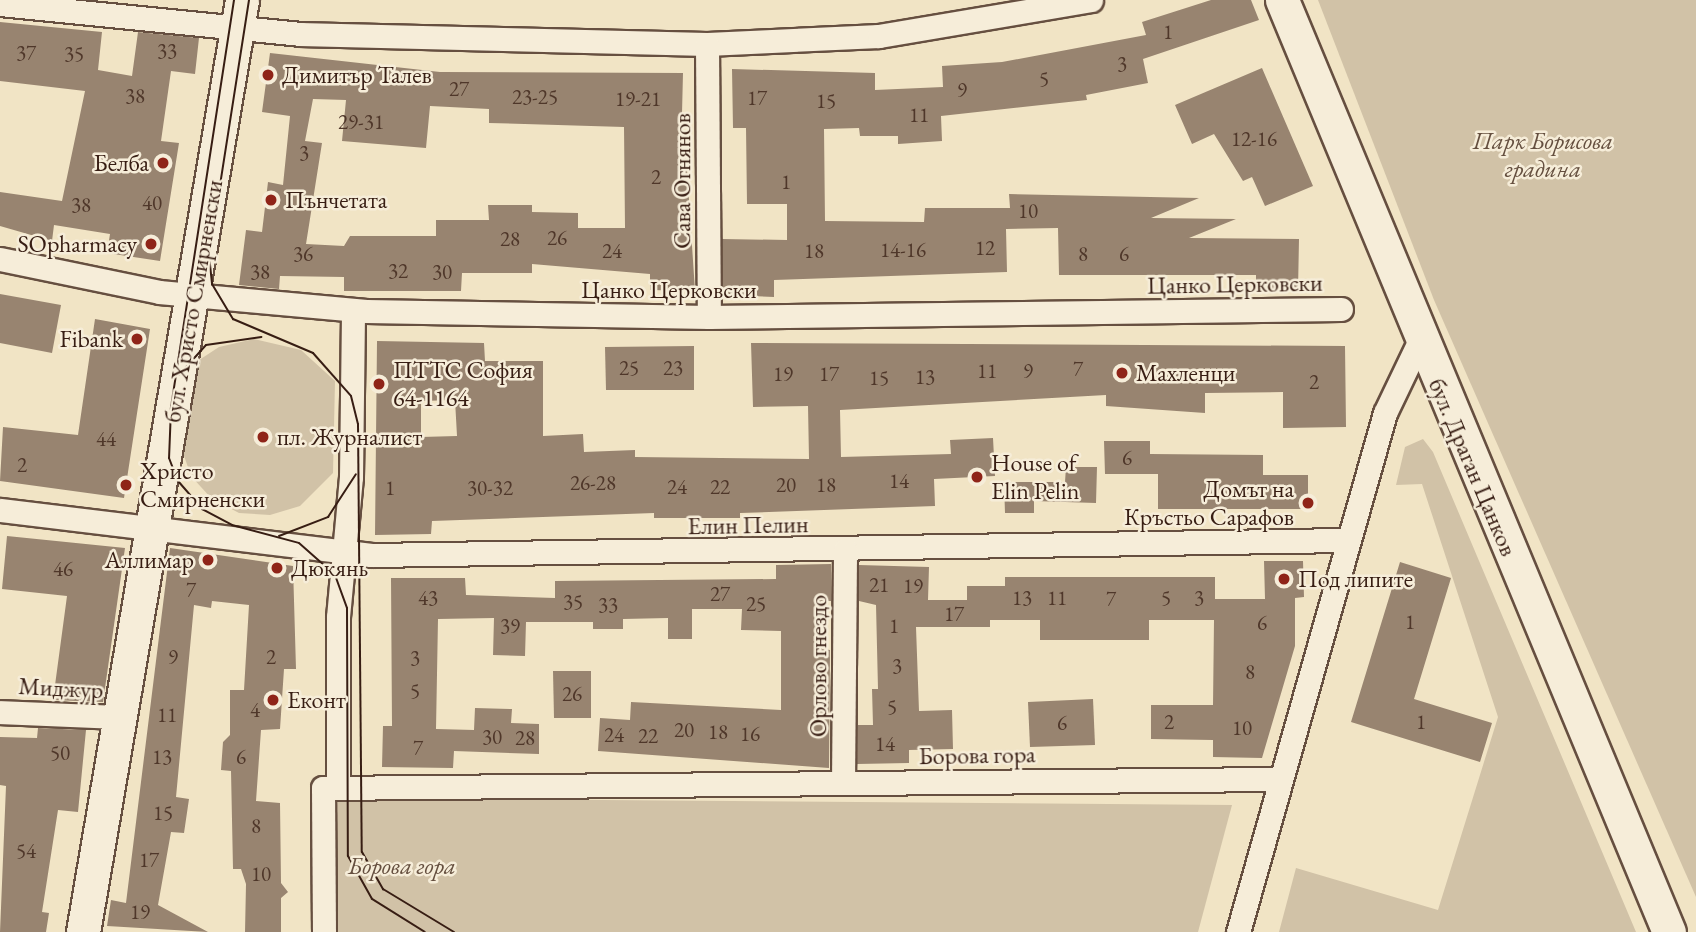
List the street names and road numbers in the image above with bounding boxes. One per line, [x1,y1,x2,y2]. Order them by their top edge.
street label: Сава Огнянов [668,113,696,249]
street label: бул. Христо Смирненски [157,177,229,425]
street label: Цанко Церковски [1147,268,1323,300]
street label: Цанко Церковски [581,276,757,304]
street label: бул. Драган Цанков [1423,374,1523,560]
street label: Елин Пелин [687,510,809,540]
street label: Орлово гнездо [804,595,832,737]
street label: Миджур [18,671,104,705]
street label: Борова гора [918,740,1036,770]

